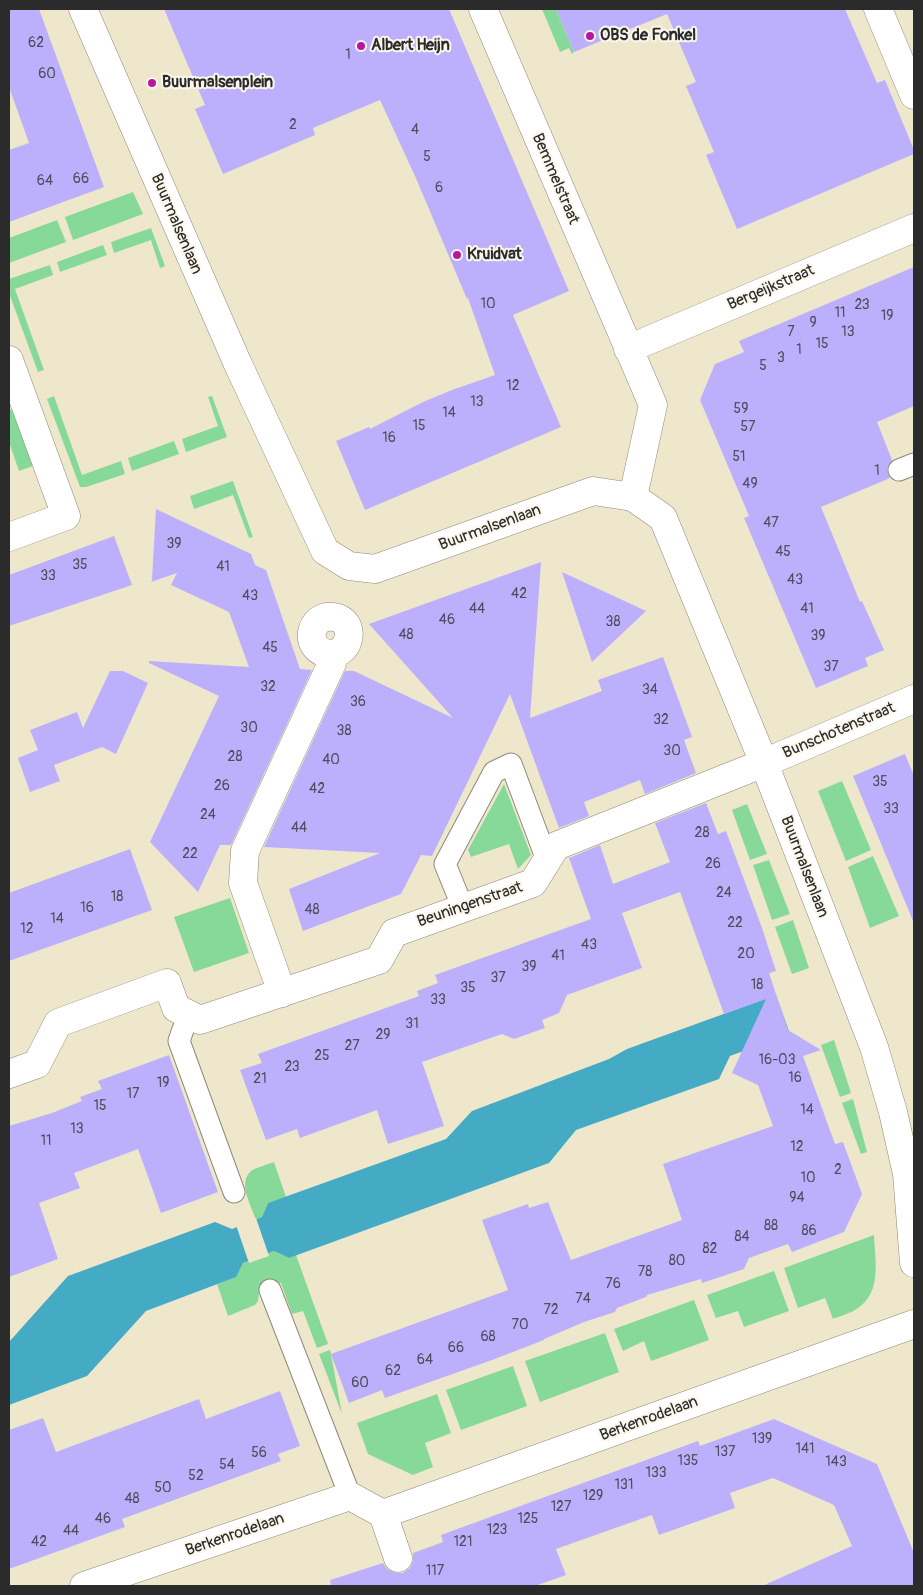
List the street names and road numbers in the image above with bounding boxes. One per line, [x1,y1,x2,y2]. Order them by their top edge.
street label: Bemmelstraat [527,131,583,227]
street label: Buurmalsenlaan [146,171,206,277]
street label: Bergeijkstraat [725,261,817,315]
street label: Buurmalsenlaan [436,501,544,555]
street label: Bunschotenstraat [780,699,898,763]
street label: Buurmalsenlaan [776,813,832,921]
street label: Beuningenstraat [415,878,525,932]
street label: Berkenrodelaan [597,1392,701,1446]
street label: Berkenrodelaan [183,1509,287,1561]

